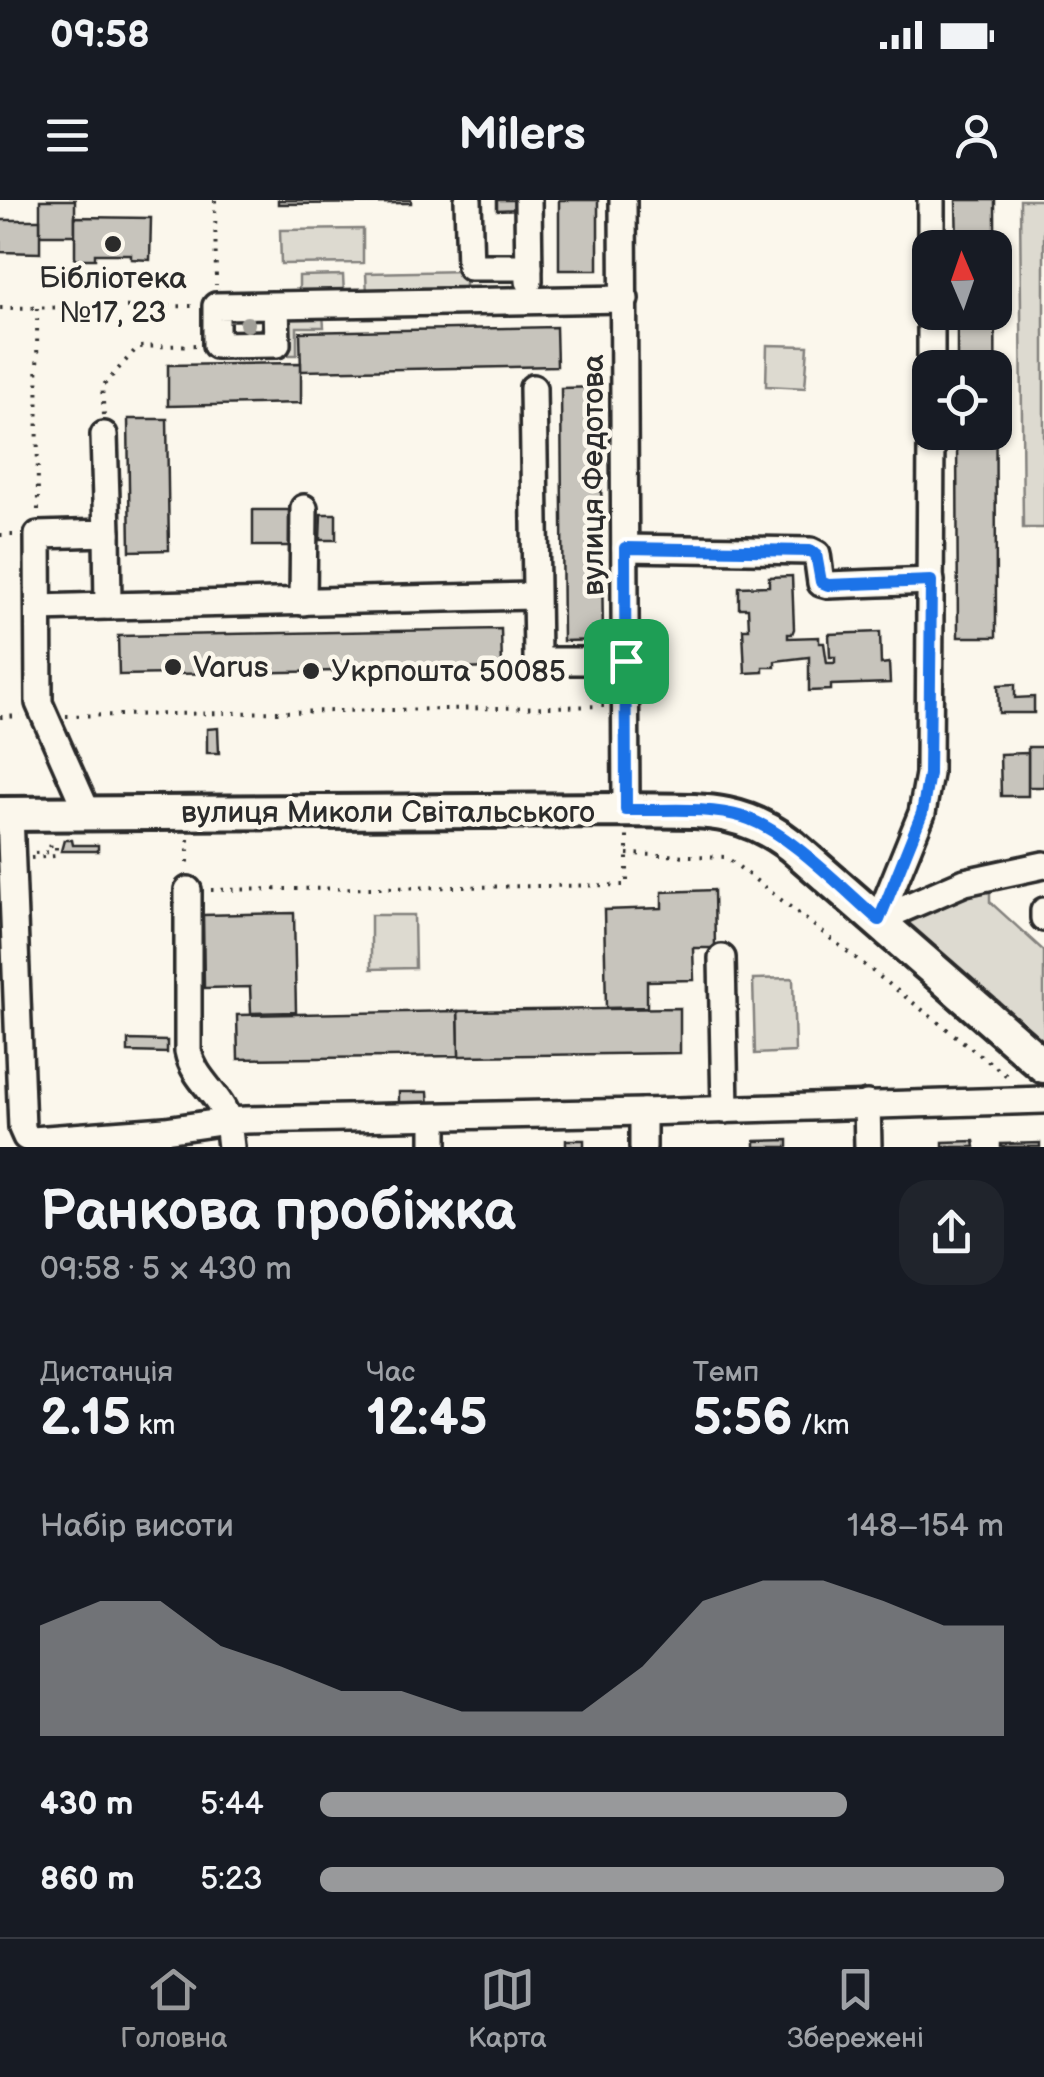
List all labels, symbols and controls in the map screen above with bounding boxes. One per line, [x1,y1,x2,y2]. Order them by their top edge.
text: 09:58 [50,13,150,58]
icon: menu [40,108,95,163]
text: Milers [458,108,586,163]
icon: person [949,108,1004,163]
north arrow [912,230,1012,330]
map controls [912,230,1012,450]
marker: Бібліотека №17, 23 [102,233,124,255]
place label: Бібліотека №17, 23 [39,261,187,331]
button: locate [912,350,1012,450]
street label: вулиця Федотова [576,354,612,596]
pin [584,619,669,704]
icon: arrive [599,634,654,689]
place label: Varus [193,650,269,686]
place label: Укрпошта 50085 [331,654,566,690]
marker: Varus [162,656,184,678]
marker: Укрпошта 50085 [300,660,322,682]
street label: вулиця Миколи Світальського [181,795,595,831]
text: Ранкова пробіжка [40,1179,516,1246]
button: share [899,1180,1004,1285]
text: 09:58 · 5 × 430 m [40,1250,292,1289]
text: Дистанція [40,1356,173,1389]
text: Час [366,1356,415,1389]
text: Темп [693,1356,759,1389]
text: 2.15 [40,1389,131,1449]
text: 12:45 [366,1389,488,1449]
text: 5:56 [693,1389,793,1449]
text: km [131,1409,175,1442]
text: /km [793,1409,850,1442]
text: Набір висоти [40,1507,234,1546]
text: 148–154 m [847,1507,1004,1546]
text: 430 m [40,1785,133,1824]
text: 5:44 [200,1785,264,1824]
text: 860 m [40,1860,135,1899]
text: 5:23 [200,1860,263,1899]
tab: Головна [120,1962,228,2055]
tab: Карта [468,1962,547,2055]
tab: Збережені [787,1962,924,2055]

